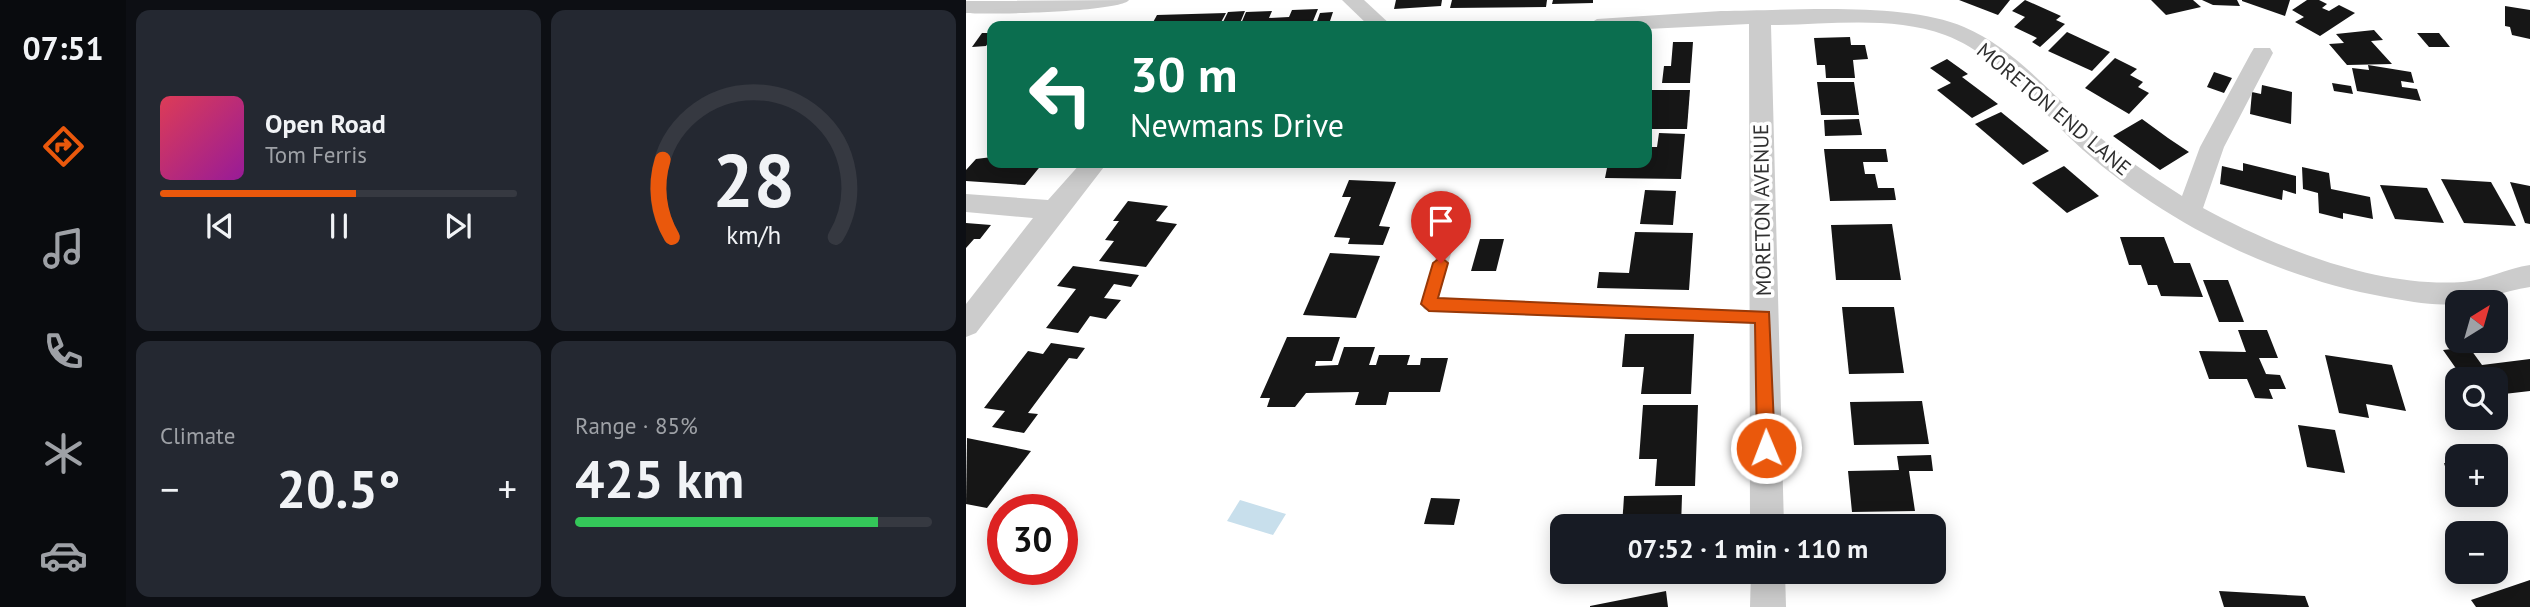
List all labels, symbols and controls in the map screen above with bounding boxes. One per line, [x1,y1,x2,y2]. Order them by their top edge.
text: 07:51 [22,27,104,69]
street label: MORETON END LANE [1971,37,2137,181]
text: 30 m [1130,42,1237,106]
icon: left [1015,49,1106,140]
text: Newmans Drive [1130,104,1344,146]
text: Open Road [265,107,386,140]
icon: directions [39,122,88,171]
street label: MORETON AVENUE [1747,124,1777,296]
text: 28 [712,133,795,227]
text: Tom Ferris [265,140,367,169]
pin [1411,191,1471,263]
icon: arrive [1422,202,1460,240]
icon: previous [201,207,239,245]
icon: pause [320,207,358,245]
icon: next [439,207,477,245]
text: km/h [726,219,781,251]
icon: music [39,224,88,273]
north arrow [2445,290,2508,354]
map controls [2445,290,2508,584]
icon: phone [39,327,88,376]
button: search [2445,367,2508,430]
text: Range · 85% [575,411,698,440]
position arrow [1729,411,1803,485]
text: Climate [160,421,235,450]
icon: climate [39,429,88,478]
button: + [2445,444,2508,507]
text: 425 km [575,445,744,512]
text: 20.5° [277,455,400,522]
text: − [160,464,179,513]
text: + [498,464,517,513]
speed limit sign: 30 [987,494,1078,585]
button: − [2445,521,2508,584]
icon: car [39,531,88,580]
text: 07:52 · 1 min · 110 m [1628,532,1868,565]

